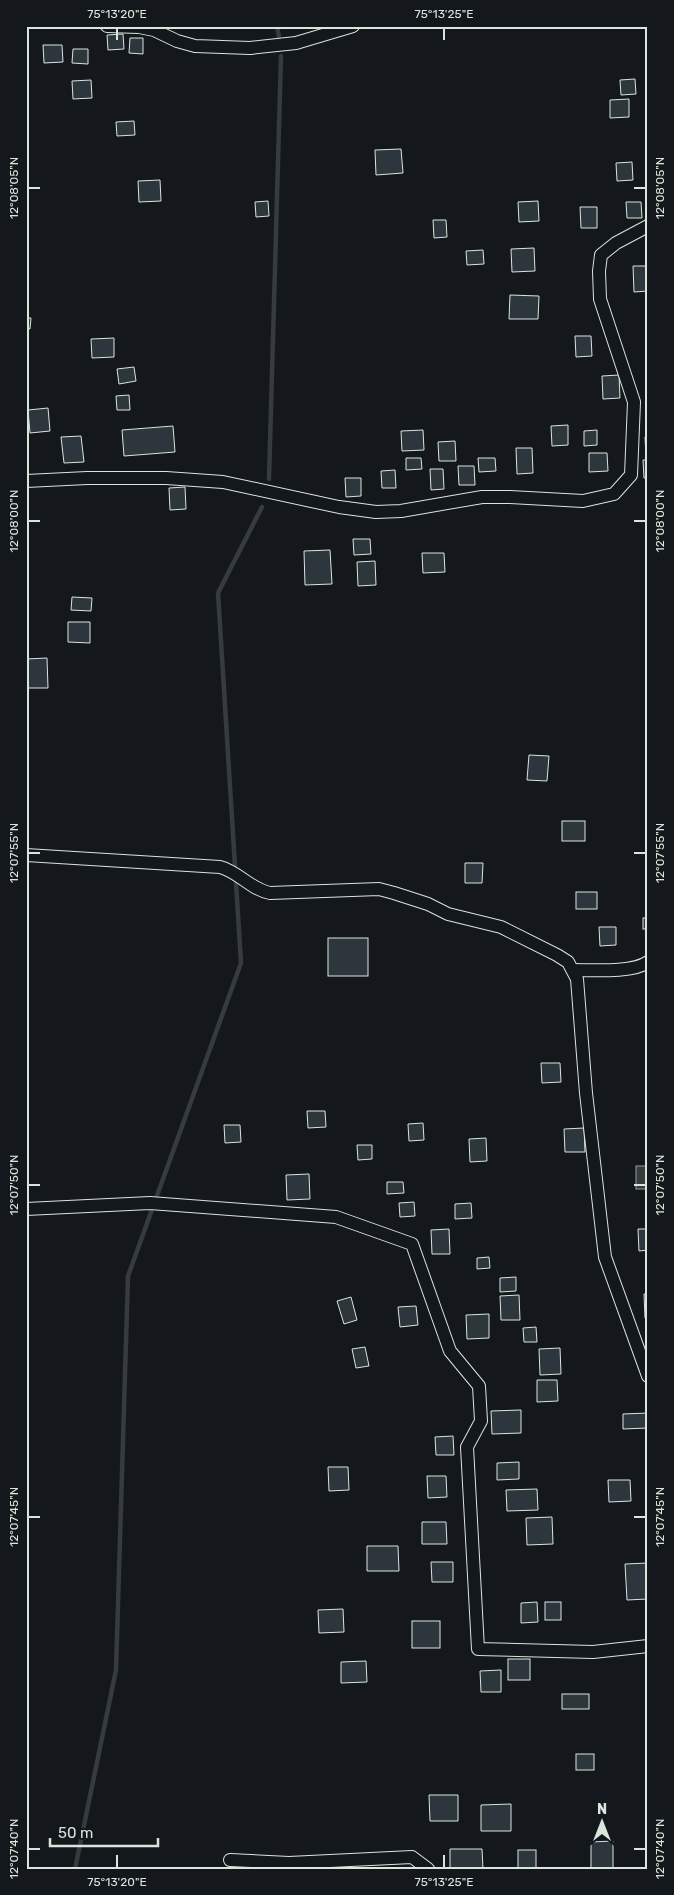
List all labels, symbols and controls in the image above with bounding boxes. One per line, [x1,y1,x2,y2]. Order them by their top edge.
text: 75°13'20"E [87,7,147,21]
text: 75°13'25"E [415,7,473,21]
text: 12°08'05"N [7,157,21,219]
text: 12°08'05"N [653,157,667,219]
text: 12°08'00"N [7,490,21,552]
text: 12°08'00"N [653,490,667,552]
text: 12°07'55"N [7,823,21,883]
text: 12°07'55"N [653,823,667,883]
text: 12°07'50"N [7,1155,21,1215]
text: 12°07'50"N [653,1155,667,1215]
text: 12°07'45"N [7,1487,21,1547]
text: 12°07'45"N [653,1487,667,1547]
north arrow [576,1798,626,1848]
text: N [597,1801,607,1818]
scale bar [50,1815,158,1847]
text: 12°07'40"N [7,1819,21,1879]
text: 12°07'40"N [653,1819,667,1879]
text: 50 m [58,1824,93,1842]
text: 75°13'20"E [87,1875,147,1889]
text: 75°13'25"E [415,1875,473,1889]

